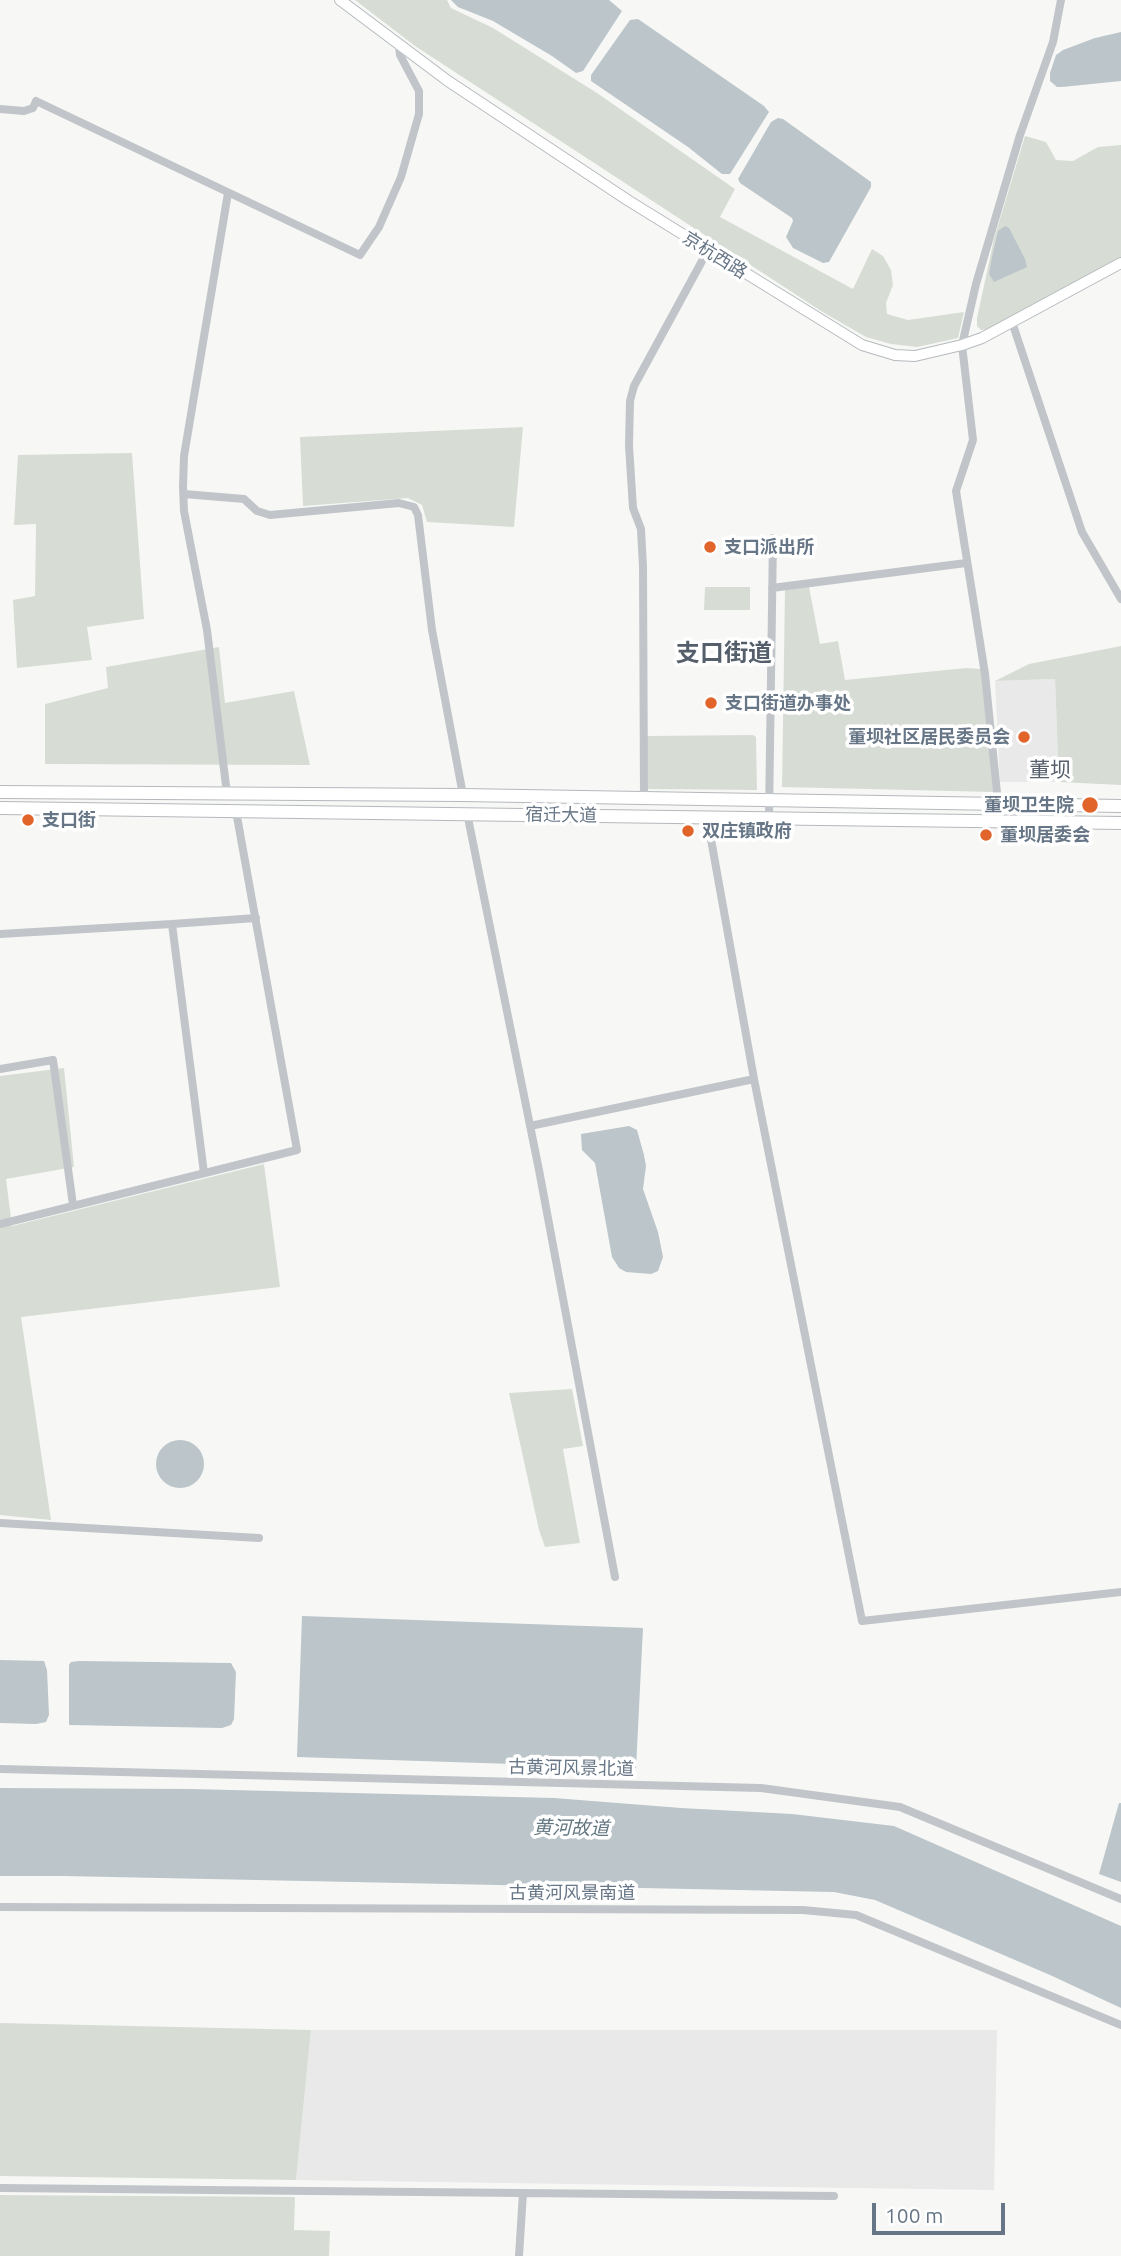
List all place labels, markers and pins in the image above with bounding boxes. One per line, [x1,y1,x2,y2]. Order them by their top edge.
place label: 支口派出所 [724,536,814,558]
marker: 支口派出所 [702,539,718,555]
place label: 支口街道办事处 [725,692,851,714]
marker: 支口街道办事处 [703,695,719,711]
place label: 董坝社区居民委员会 [848,726,1010,748]
marker: 董坝社区居民委员会 [1016,729,1032,745]
place label: 董坝卫生院 [984,794,1074,816]
marker: 董坝卫生院 [1080,795,1100,815]
place label: 支口街 [42,809,96,831]
marker: 支口街 [20,812,36,828]
place label: 双庄镇政府 [702,820,792,842]
marker: 双庄镇政府 [680,823,696,839]
place label: 董坝居委会 [1000,824,1090,846]
marker: 董坝居委会 [978,827,994,843]

